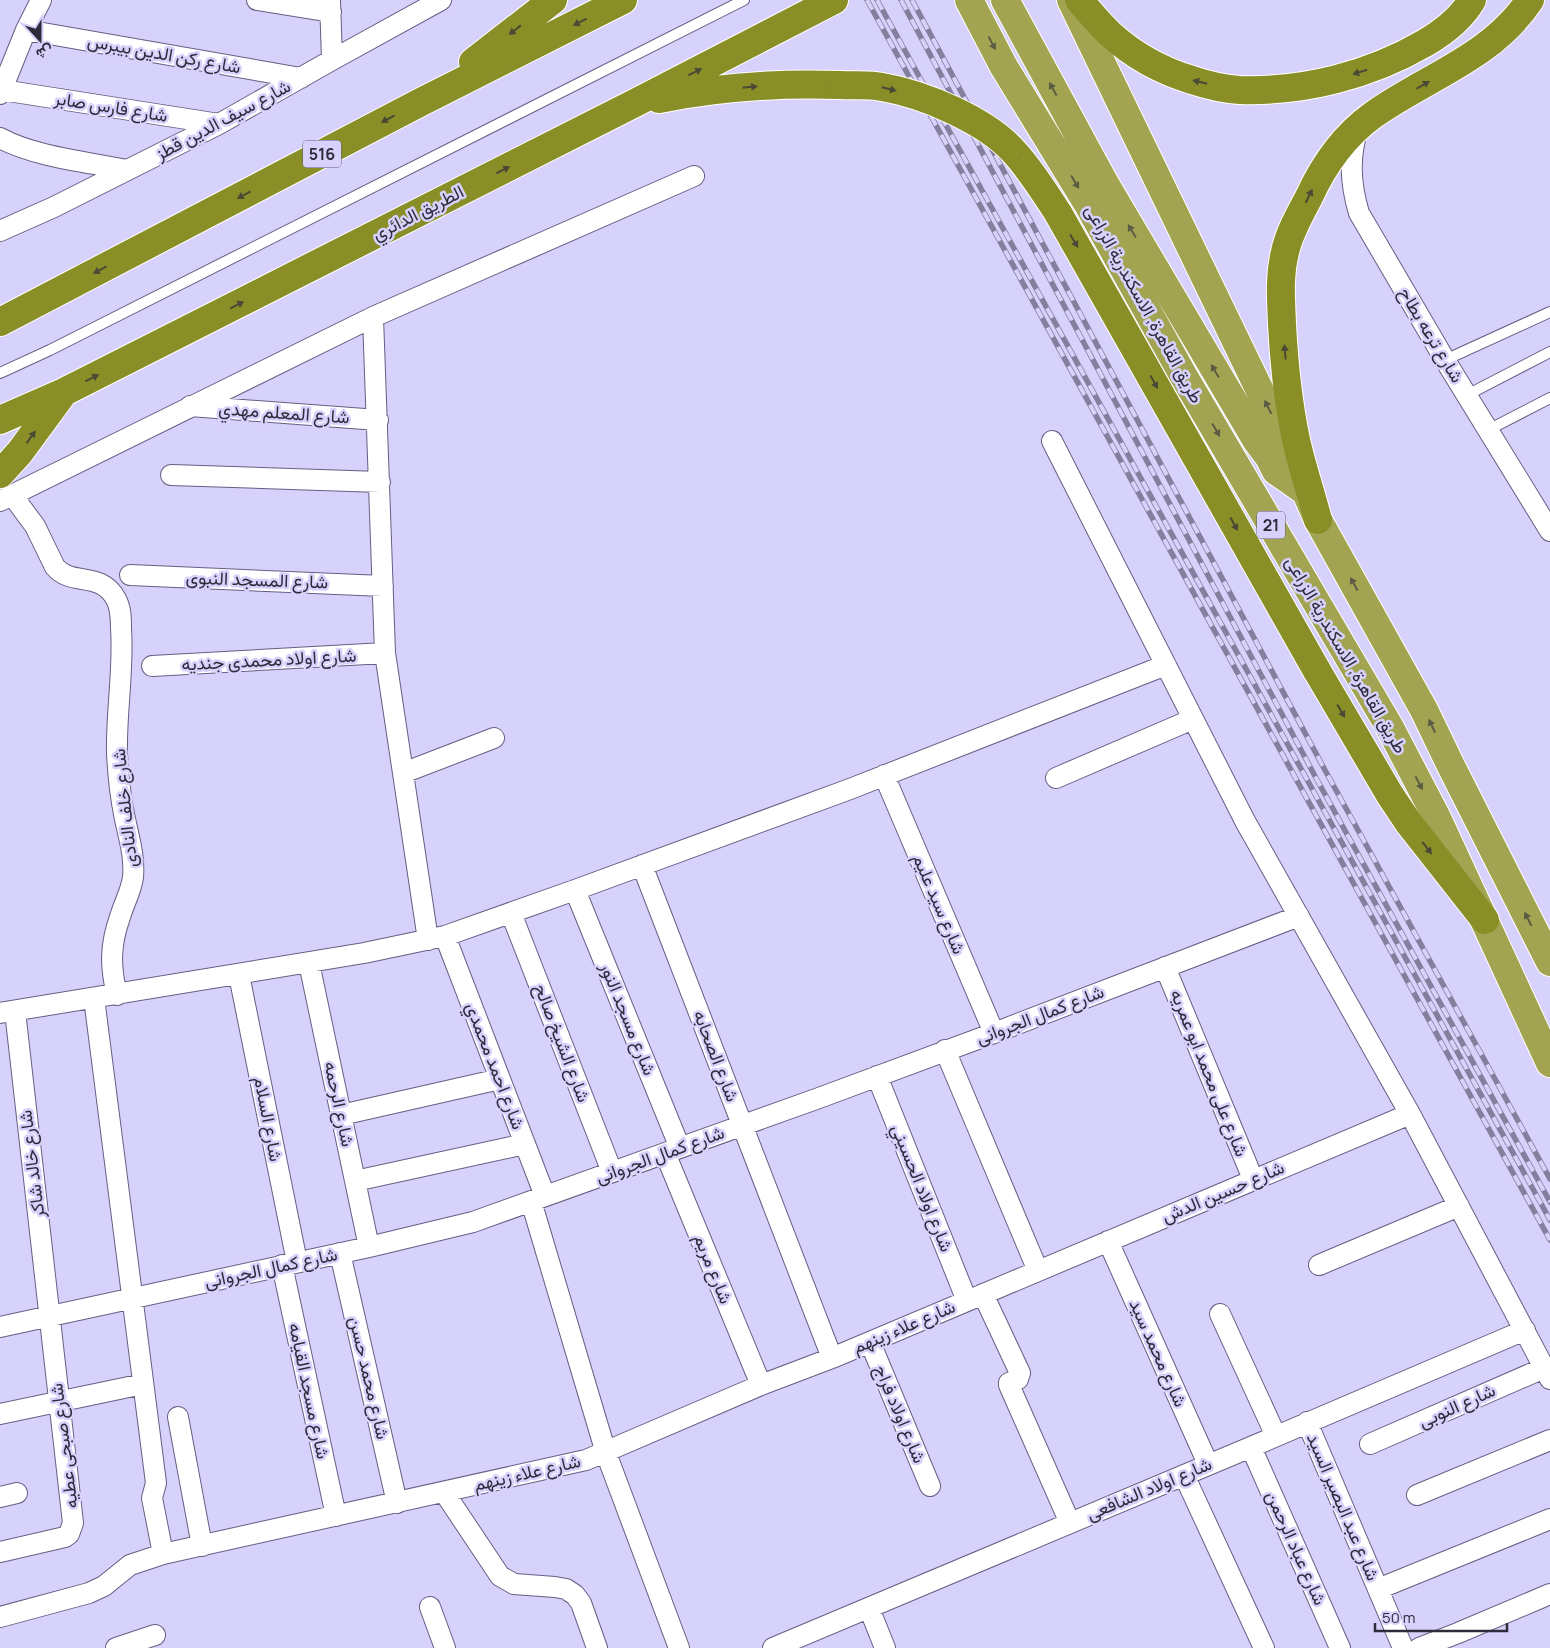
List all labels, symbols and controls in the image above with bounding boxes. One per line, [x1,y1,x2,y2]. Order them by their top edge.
north arrow [15,15,65,65]
one-way arrow [573,18,587,26]
one-way arrow [509,24,522,35]
street label: شارع ركن الدين بيبرس [85,28,243,79]
one-way arrow [987,36,996,50]
text: ش [33,41,56,65]
one-way arrow [688,68,702,76]
one-way arrow [1352,68,1367,76]
street label: شارع سيف الدين قطز [150,73,295,166]
one-way arrow [1192,78,1207,86]
one-way arrow [1416,80,1429,89]
one-way arrow [1049,81,1057,96]
one-way arrow [743,83,759,91]
street label: شارع فارس صابر [52,85,170,128]
one-way arrow [881,85,896,93]
one-way arrow [381,115,395,123]
road number: 516 [303,140,341,168]
one-way arrow [496,166,510,174]
one-way arrow [1070,176,1080,189]
street label: الطريق الدائري [368,179,469,249]
one-way arrow [1305,188,1313,203]
one-way arrow [237,191,252,199]
street label: طريق القاهرة, الاسكندرية الزراعى [1080,200,1210,407]
one-way arrow [1128,224,1137,237]
one-way arrow [1070,234,1079,247]
one-way arrow [93,266,108,274]
street label: شارع ترعه بطاح [1393,282,1470,387]
one-way arrow [230,300,244,308]
one-way arrow [1280,344,1288,360]
one-way arrow [1210,364,1219,377]
one-way arrow [85,374,99,382]
one-way arrow [1150,375,1158,390]
street label: شارع المعلم مهدي [217,395,350,433]
one-way arrow [1264,399,1272,414]
one-way arrow [1211,424,1220,437]
one-way arrow [26,431,37,444]
road number: 21 [1257,512,1285,538]
one-way arrow [1230,516,1238,531]
street label: طريق القاهرة, الاسكندرية الزراعى [1280,552,1413,757]
street label: شارع المسجد النبوى [185,565,329,594]
one-way arrow [1350,577,1358,592]
street label: شارع اولاد محمدى جنديه [181,642,357,677]
one-way arrow [1336,705,1345,718]
one-way arrow [1428,719,1436,734]
street label: شارع خلف النادى [106,747,143,869]
one-way arrow [1415,776,1423,790]
one-way arrow [1422,841,1433,854]
street label: شارع سيد عليم [907,850,972,958]
one-way arrow [1524,912,1532,926]
street label: شارع مسجد النور [594,958,662,1079]
street label: شارع كمال الجروانى [972,979,1107,1050]
street label: شارع الشيخ صالح [528,980,597,1106]
street label: شارع على محمد ابو عمريه [1164,985,1254,1160]
street label: شارع احمد محمدي [457,999,531,1134]
street label: شارع الصحابه [688,1006,745,1105]
street label: شارع الرحمه [318,1059,361,1149]
street label: شارع السلام [248,1074,289,1163]
street label: شارع خالد شاكر [12,1109,51,1221]
street label: شارع كمال الجروانى [592,1120,728,1189]
street label: شارع اولاد الحسيني [883,1120,959,1256]
street label: شارع حسين الدش [1158,1154,1288,1229]
street label: شارع مريم [688,1230,739,1308]
street label: شارع كمال الجروانى [202,1241,340,1294]
street label: شارع علاء زينهم [849,1294,959,1359]
street label: شارع محمد سيد [1124,1295,1193,1411]
street label: شارع محمد حسن [343,1314,396,1442]
street label: شارع مسجد القيامه [283,1321,336,1461]
street label: شارع اولاد فراج [869,1361,932,1467]
street label: شارع النوبى [1414,1377,1499,1434]
street label: شارع صبحى عطيه [43,1382,84,1510]
street label: شارع عبد البصير السيد [1301,1429,1386,1584]
street label: شارع علاء زينهم [471,1448,583,1497]
street label: شارع اولاد الشافعى [1082,1451,1215,1526]
street label: شارع عباد الرحمن [1260,1487,1333,1609]
scale bar [1375,1600,1508,1632]
text: 50 m [1382,1607,1416,1628]

